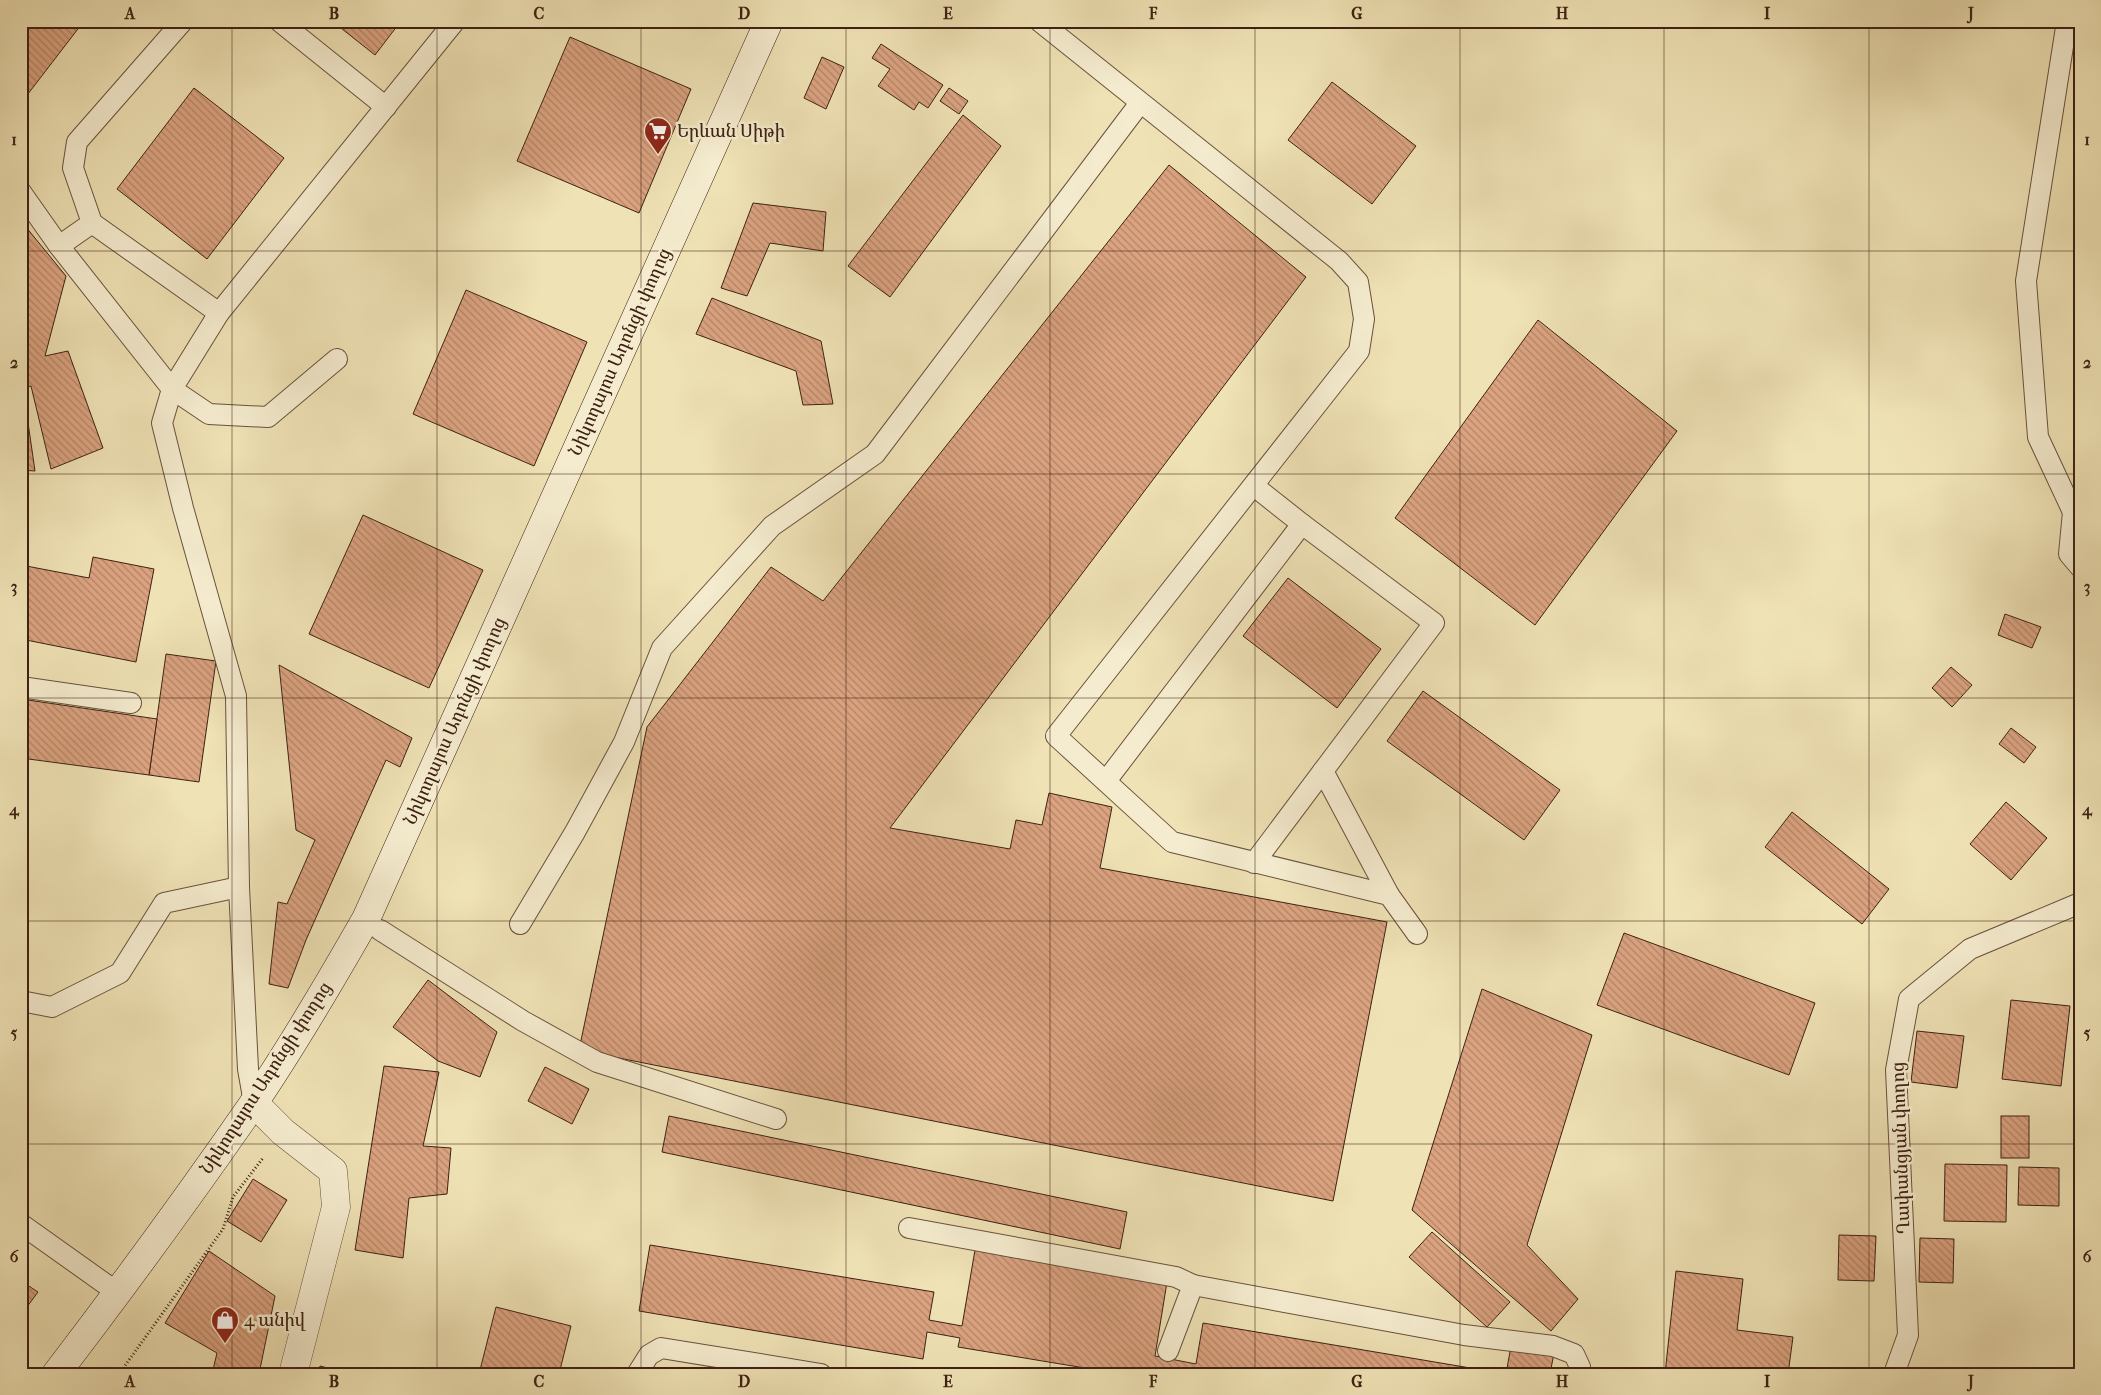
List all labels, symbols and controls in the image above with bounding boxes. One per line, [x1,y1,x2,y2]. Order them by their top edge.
text: A [124,4,136,23]
text: B [329,4,339,23]
text: C [534,4,545,23]
text: D [738,4,750,23]
text: E [943,4,953,23]
text: F [1148,4,1158,23]
text: G [1351,4,1363,23]
text: H [1556,4,1569,23]
text: I [1764,4,1771,23]
text: J [1966,4,1974,24]
supermarket icon: Երևան Սիթի [643,116,673,155]
place label: Երևան Սիթի [677,121,785,142]
text: 1 [11,130,17,149]
text: 1 [2084,130,2090,149]
street label: Նիկողայոս Ադոնցի փողոց [565,245,675,459]
text: 2 [10,353,18,372]
text: 2 [2083,353,2091,372]
text: 3 [11,577,17,597]
text: 3 [2084,577,2090,597]
street label: Նիկողայոս Ադոնցի փողոց [400,614,510,828]
text: 4 [8,800,20,820]
text: 4 [2081,800,2093,820]
street label: Նիկողայոս Ադոնցի փողոց [196,978,336,1178]
text: 5 [11,1023,18,1042]
text: 5 [2084,1023,2091,1042]
street label: Ղափանցյան փողոց [1887,1061,1915,1235]
text: 6 [10,1247,19,1266]
text: 6 [2083,1247,2092,1266]
shop icon: 4 անիվ [210,1305,240,1344]
place label: 4 անիվ [244,1310,306,1331]
text: A [124,1372,136,1391]
text: B [329,1372,339,1391]
text: C [534,1372,545,1391]
text: D [738,1372,750,1391]
text: E [943,1372,953,1391]
text: F [1148,1372,1158,1391]
text: G [1351,1372,1363,1391]
text: H [1556,1372,1569,1391]
text: I [1764,1372,1771,1391]
text: J [1966,1372,1974,1392]

